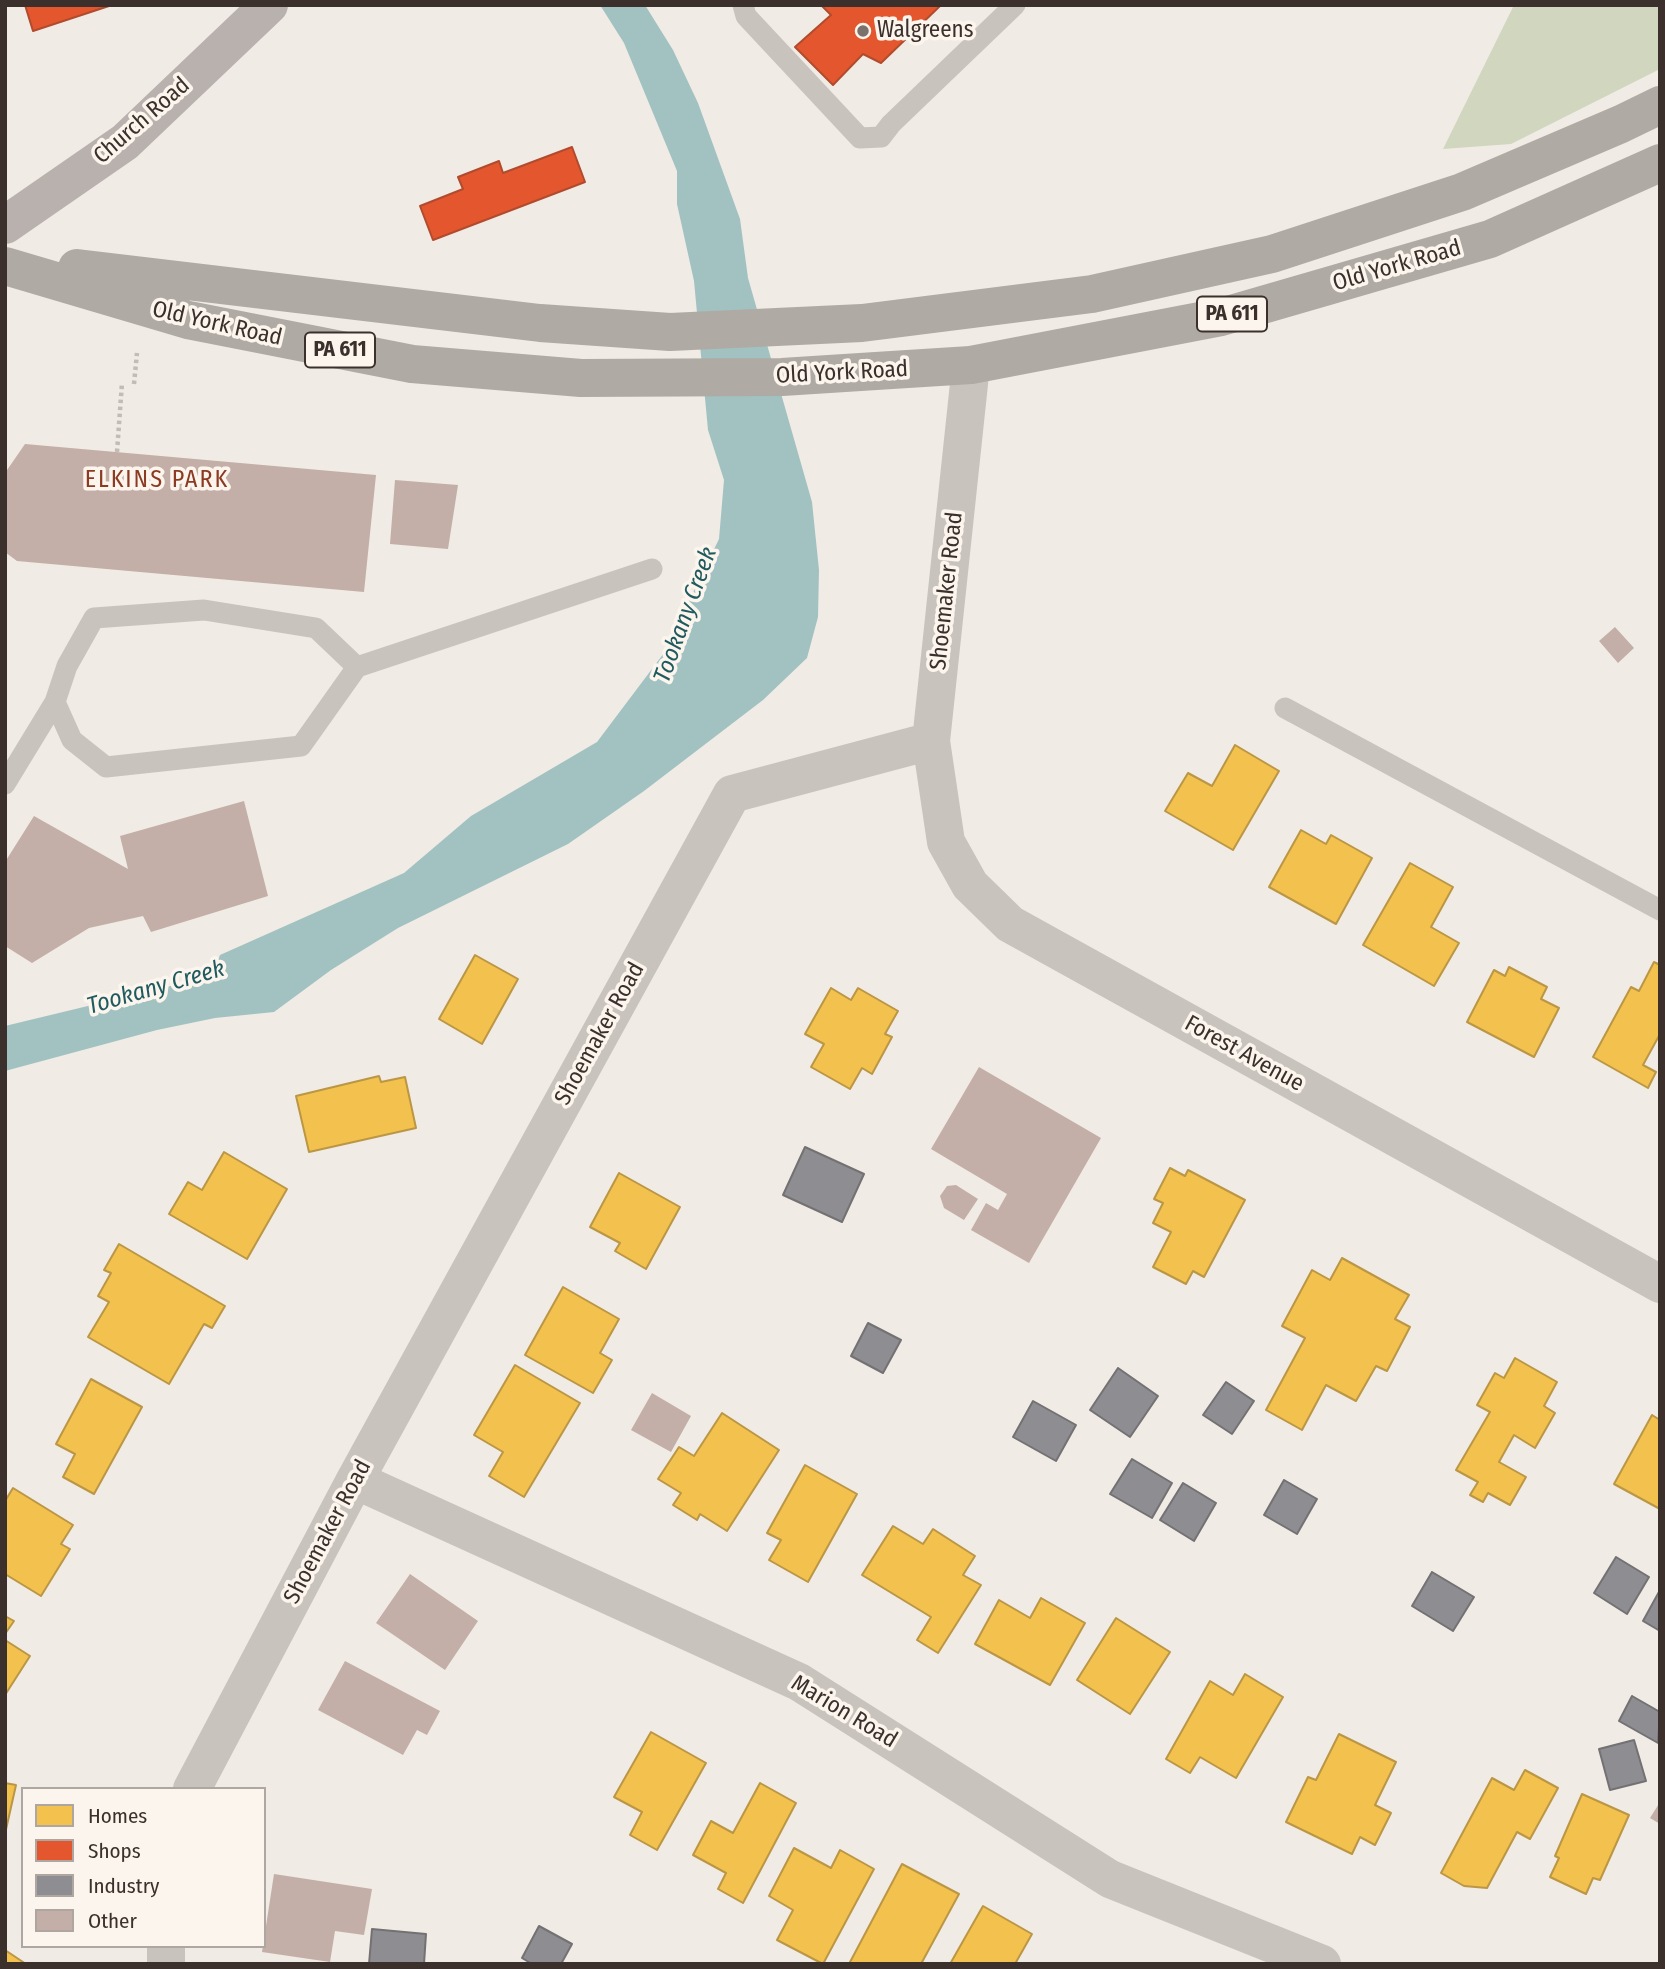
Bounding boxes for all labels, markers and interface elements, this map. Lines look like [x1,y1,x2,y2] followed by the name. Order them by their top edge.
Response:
[877,17,974,45] place label: Walgreens
[855,23,871,39] marker: Walgreens
[88,72,196,170] street label: Church Road
[1330,235,1464,297] street label: Old York Road
[150,296,284,352] street label: Old York Road
[1197,296,1267,332] road number: PA 611
[305,332,375,368] road number: PA 611
[775,356,909,390] street label: Old York Road
[86,466,228,494] district label: ELKINS PARK
[925,511,969,671] street label: Shoemaker Road
[648,543,724,687] water label: Tookany Creek
[84,955,228,1021] water label: Tookany Creek
[549,958,651,1110] street label: Shoemaker Road
[1180,1010,1308,1098] street label: Forest Avenue
[279,1455,377,1609] street label: Shoemaker Road
[786,1670,902,1754] street label: Marion Road
[21,1787,266,1948] legend
[88,1803,147,1829] text: Homes
[88,1838,141,1864] text: Shops
[88,1873,159,1899] text: Industry
[88,1908,137,1934] text: Other

